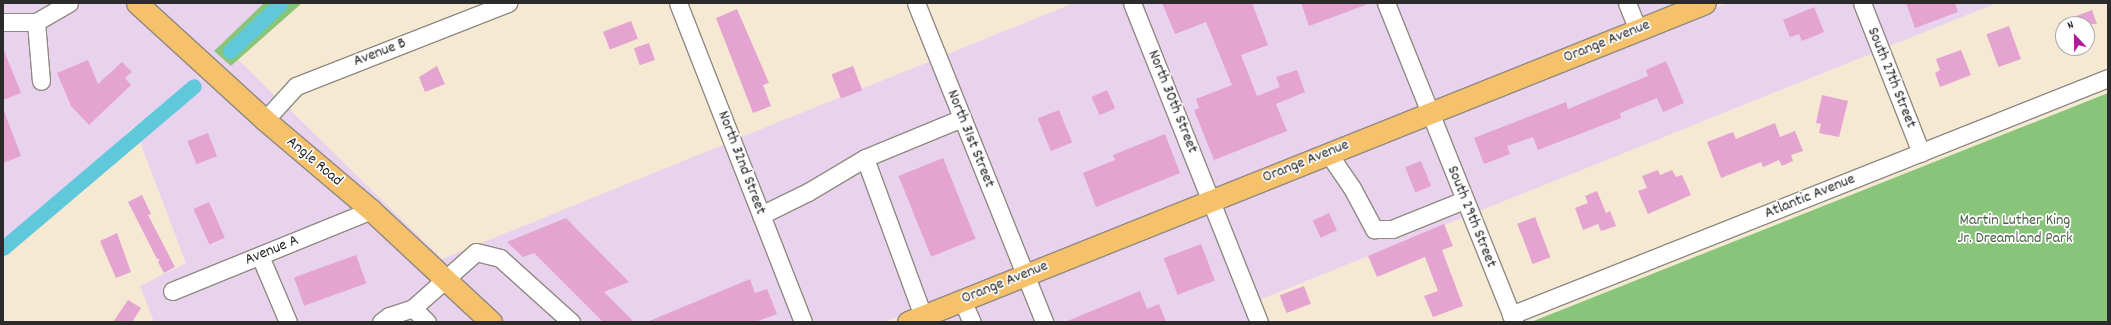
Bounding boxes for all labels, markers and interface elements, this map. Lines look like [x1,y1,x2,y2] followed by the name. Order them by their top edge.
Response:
[1561,16,1653,68] street label: Orange Avenue
[2055,16,2095,56] north arrow
[2065,17,2076,34] text: N
[1862,25,1920,131] street label: South 27th Street
[351,34,409,72] street label: Avenue B
[1143,48,1201,156] street label: North 30th Street
[942,87,998,191] street label: North 31st Street
[712,108,770,218] street label: North 32nd Street
[282,133,346,191] street label: Angle Road
[1260,136,1352,188] street label: Orange Avenue
[1442,163,1500,271] street label: South 29th Street
[1762,170,1858,224] street label: Atlantic Avenue
[1958,211,2072,249] park label: Martin Luther King Jr. Dreamland Park
[242,232,302,270] street label: Avenue A
[959,257,1051,309] street label: Orange Avenue

